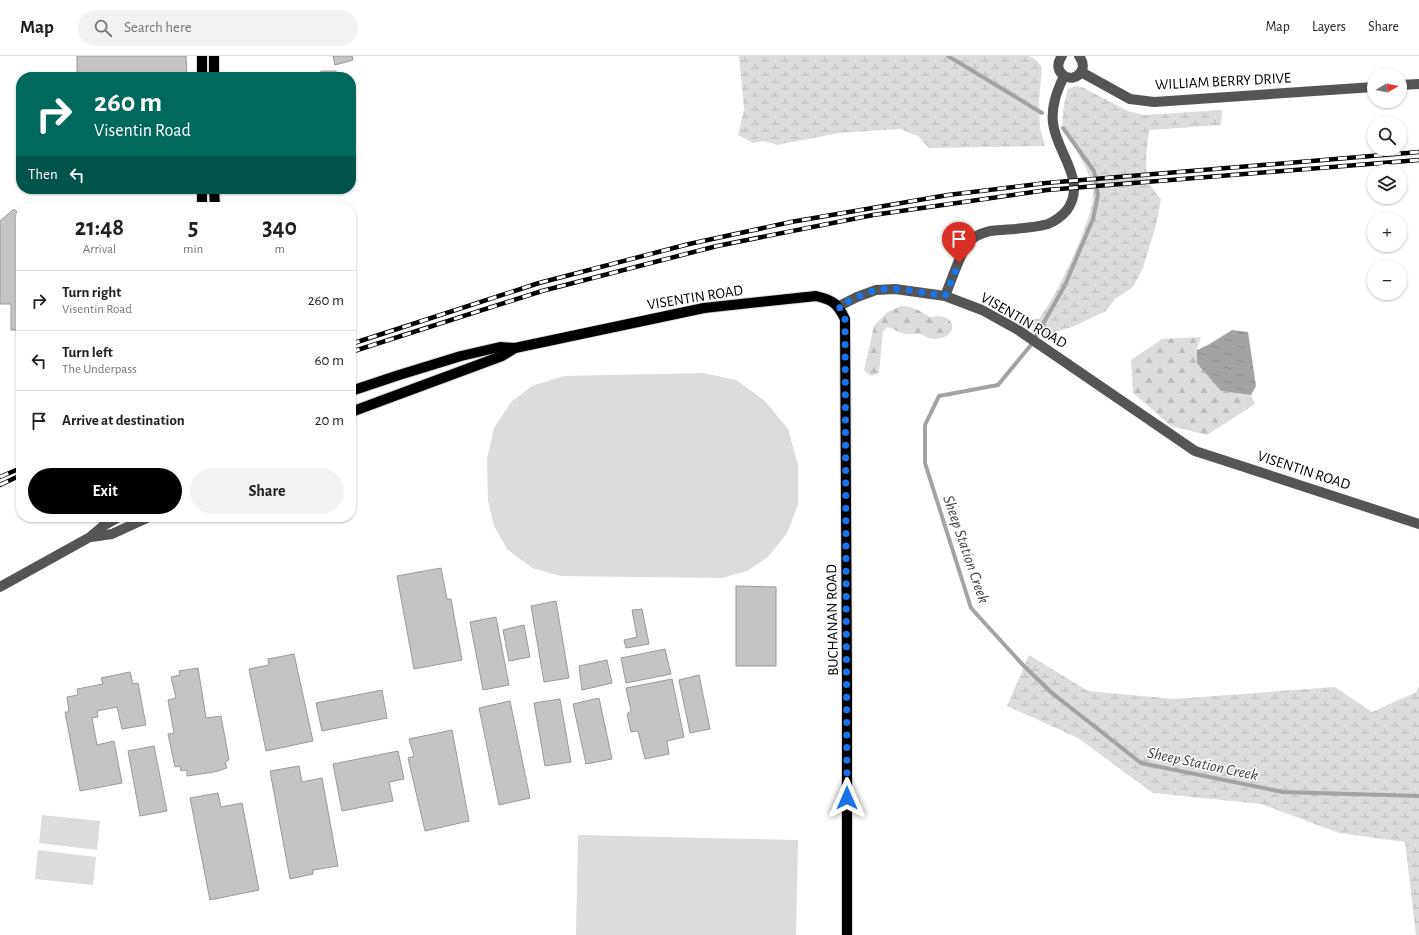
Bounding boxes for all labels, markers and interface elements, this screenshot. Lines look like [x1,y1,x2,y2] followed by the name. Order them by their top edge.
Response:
[78,10,358,46] search box
[92,17,114,39] icon: search
[20,18,54,37] text: Map
[124,20,192,35] text: Search here
[1265,20,1290,34] text: Map
[1312,20,1346,34] text: Layers
[1368,20,1399,34] text: Share
[1367,68,1407,108] north arrow
[1367,68,1407,300] map controls
[1155,70,1291,93] street label: WILLIAM BERRY DRIVE
[28,88,80,140] icon: right
[94,89,162,117] text: 260 m
[1367,116,1407,156] button: search
[94,122,191,140] text: Visentin Road
[66,164,88,186] icon: left
[1367,164,1407,204] button: layers
[28,167,58,182] text: Then
[1367,212,1407,252] button: +
[75,216,124,240] text: 21:48
[188,216,198,240] text: 5
[262,216,297,240] text: 340
[942,222,976,263] pin
[948,228,970,250] icon: arrive
[83,243,116,256] text: Arrival
[183,243,203,256] text: min
[274,243,285,256] text: m
[1367,260,1407,300] button: −
[646,282,744,312] street label: VISENTIN ROAD
[62,285,121,300] text: Turn right
[28,290,50,312] icon: right
[978,290,1070,351] street label: VISENTIN ROAD
[308,293,344,308] text: 260 m
[62,303,132,316] text: Visentin Road
[62,345,113,360] text: Turn left
[28,350,50,372] icon: left
[315,353,344,368] text: 60 m
[62,363,137,376] text: The Underpass
[28,410,50,432] icon: arrive
[62,413,185,428] text: Arrive at destination
[315,413,344,428] text: 20 m
[1256,448,1352,493] street label: VISENTIN ROAD
[28,468,182,514] button: Exit
[190,468,344,514] button: Share
[939,493,992,606] water label: Sheep Station Creek
[824,564,841,676] street label: BUCHANAN ROAD
[1146,744,1260,785] water label: Sheep Station Creek
[826,777,868,819] position arrow

